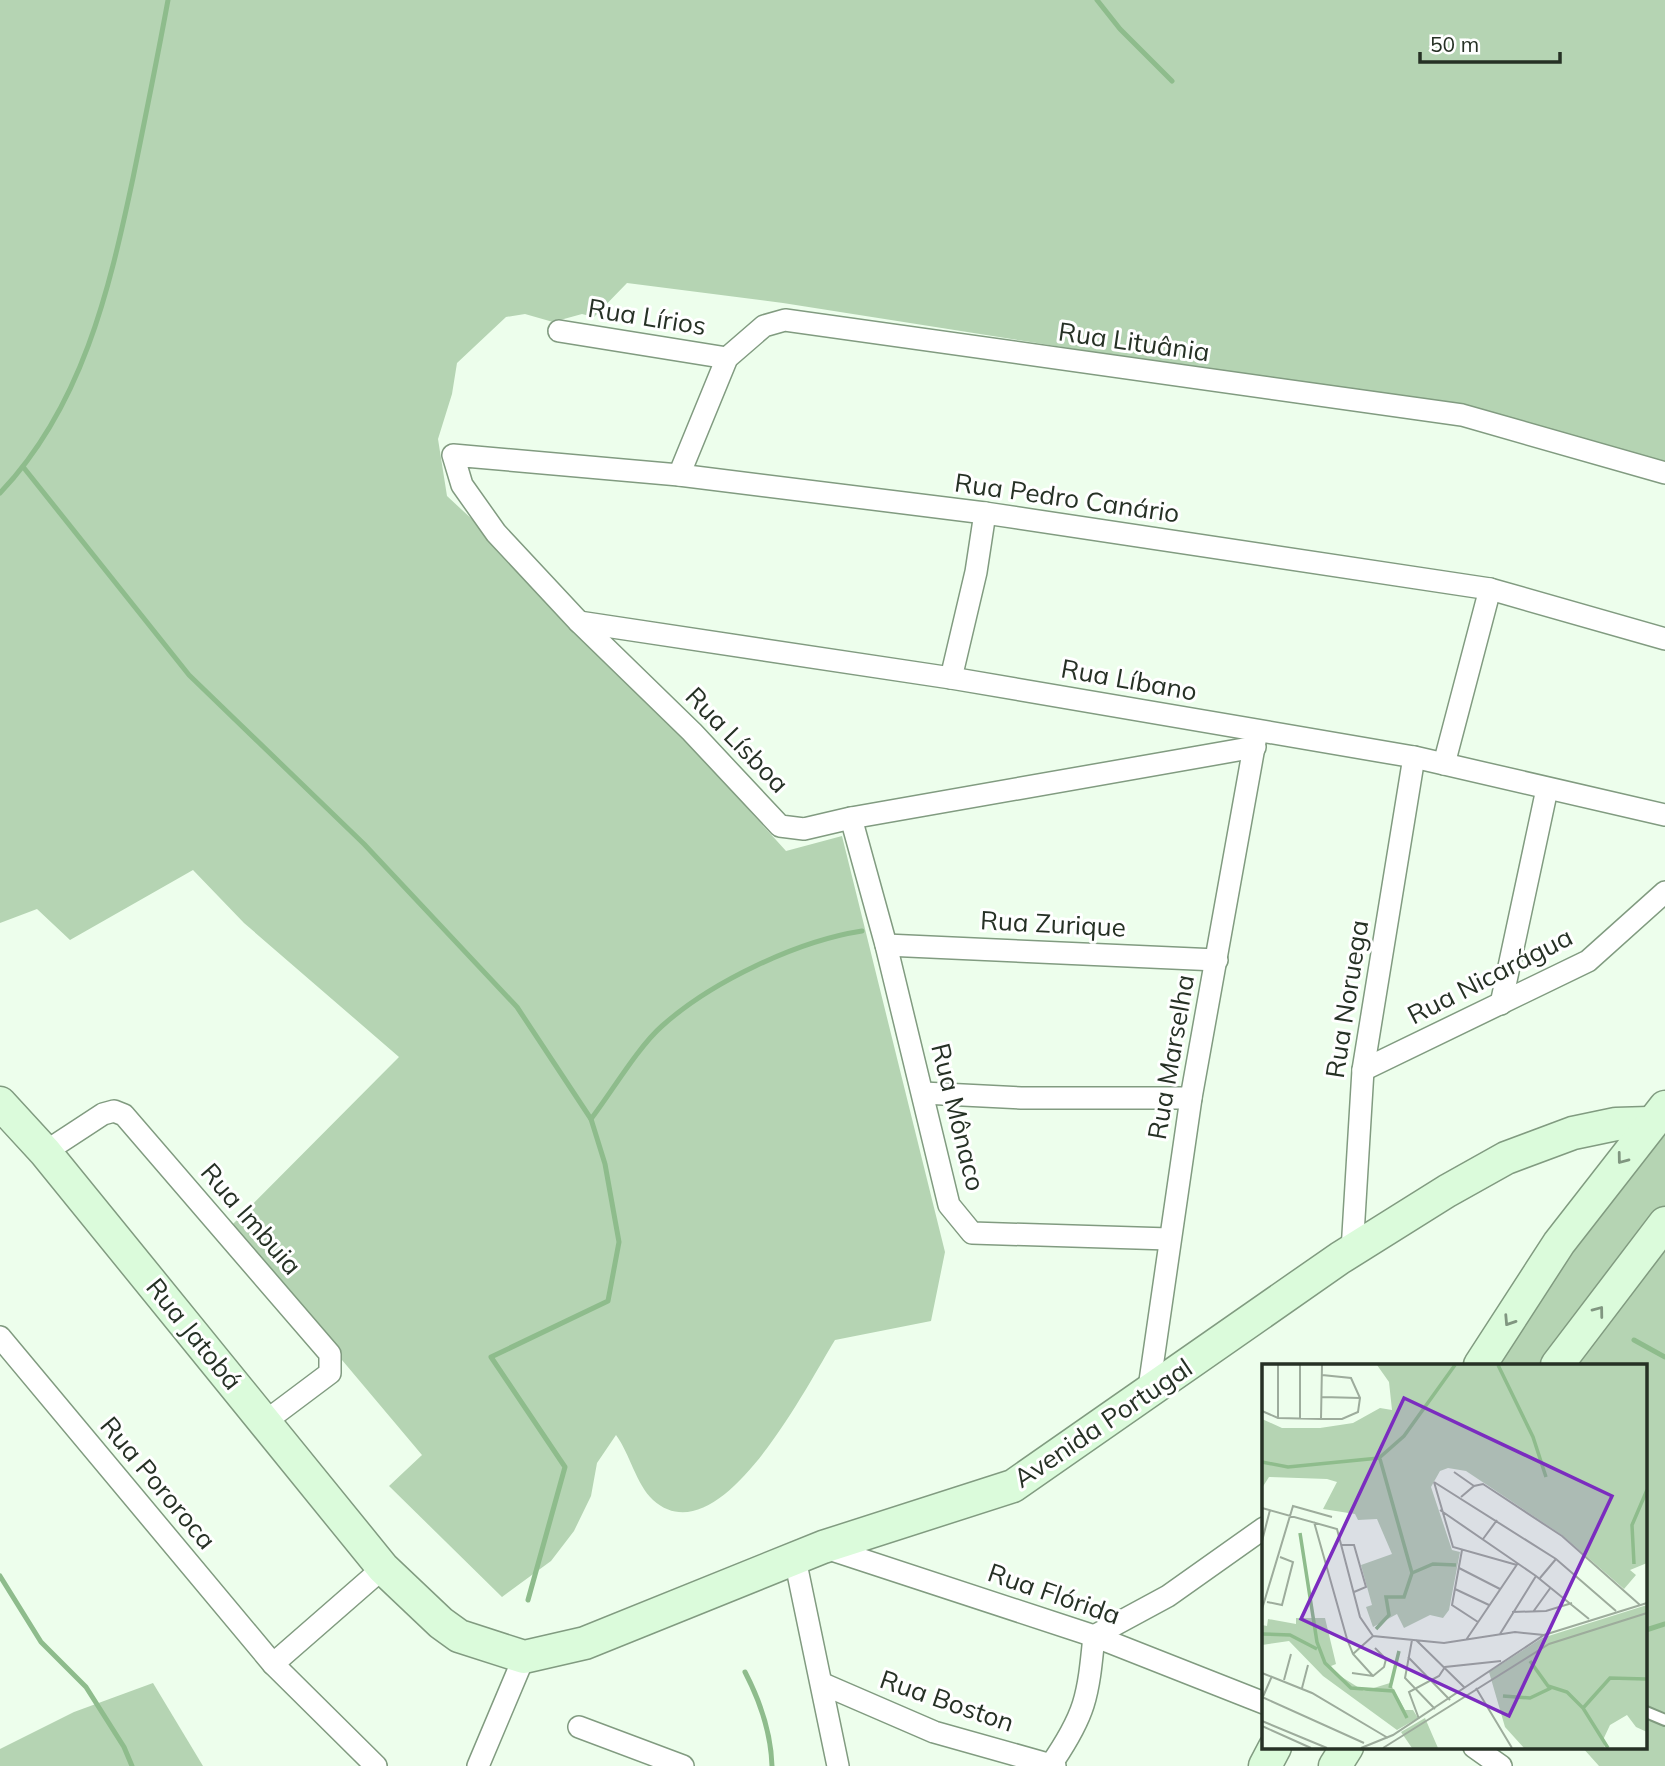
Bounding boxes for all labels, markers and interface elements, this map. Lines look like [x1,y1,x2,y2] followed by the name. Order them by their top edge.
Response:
[1420,21,1560,65] scale bar
[1430,31,1479,57] text: 50 m
[586,291,708,342] street label: Rua Lírios
[1056,315,1212,368] street label: Rua Lituânia
[953,465,1182,530] street label: Rua Pedro Canário
[1059,651,1200,708] street label: Rua Líbano
[679,680,796,800] street label: Rua Lísboa
[979,903,1127,944] street label: Rua Zurique
[1318,918,1375,1080] street label: Rua Noruega
[1402,920,1578,1031] street label: Rua Nicarágua
[1140,972,1201,1142] street label: Rua Marselha
[924,1040,993,1194] street label: Rua Mônaco
[1617,1152,1630,1164] one-way arrow
[194,1156,309,1281] street label: Rua Imbuia
[139,1271,250,1396] street label: Rua Jatobá
[1590,1306,1603,1319] one-way arrow
[1504,1313,1517,1326] one-way arrow
[1007,1351,1198,1495] street label: Avenida Portugal
[1262,1364,1648,1748] inset map
[93,1410,223,1556] street label: Rua Pororoca
[984,1555,1125,1632] street label: Rua Flórida
[876,1662,1019,1739] street label: Rua Boston

